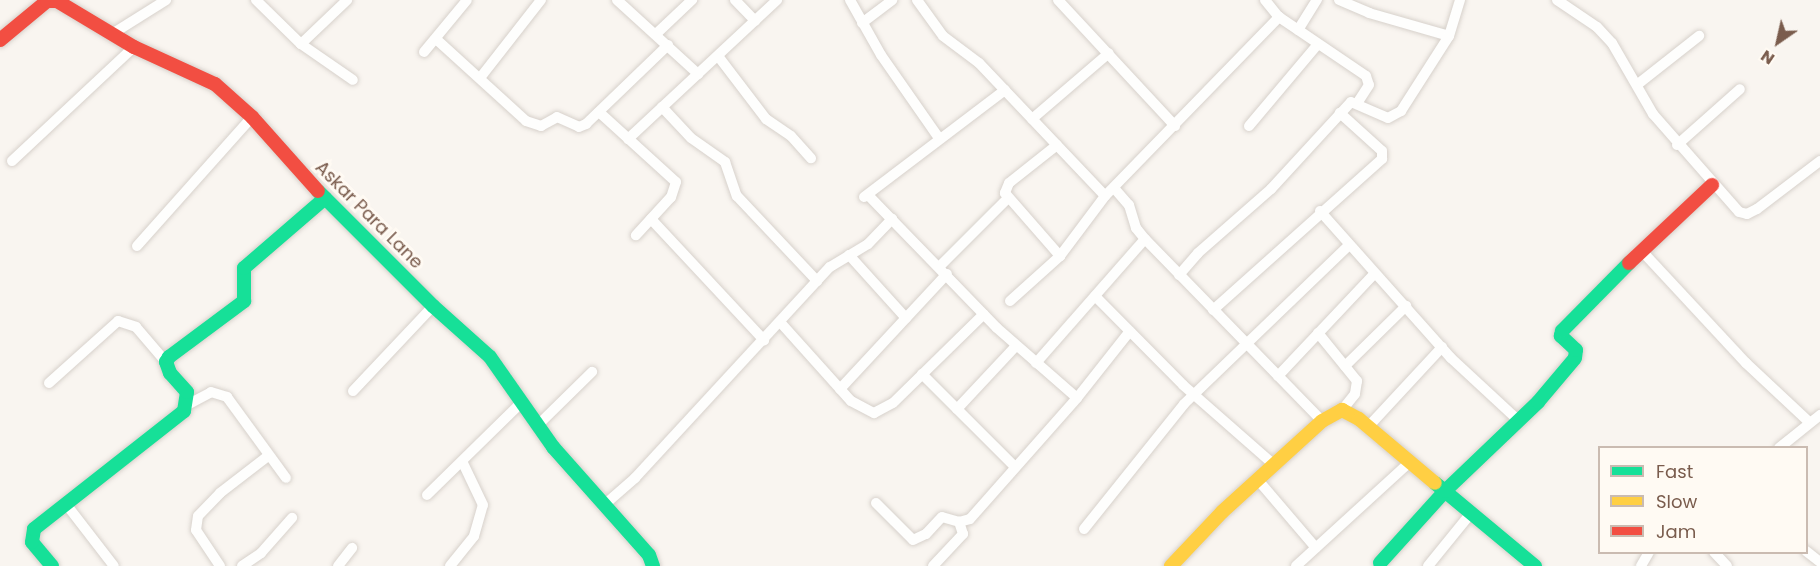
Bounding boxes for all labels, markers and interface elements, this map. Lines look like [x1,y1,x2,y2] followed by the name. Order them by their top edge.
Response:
[1748,12,1808,72] north arrow
[1756,44,1779,70] text: N
[311,157,427,273] street label: Askar Para Lane
[1598,446,1808,554] legend
[1656,459,1693,484] text: Fast
[1656,489,1697,514] text: Slow
[1656,519,1696,544] text: Jam

